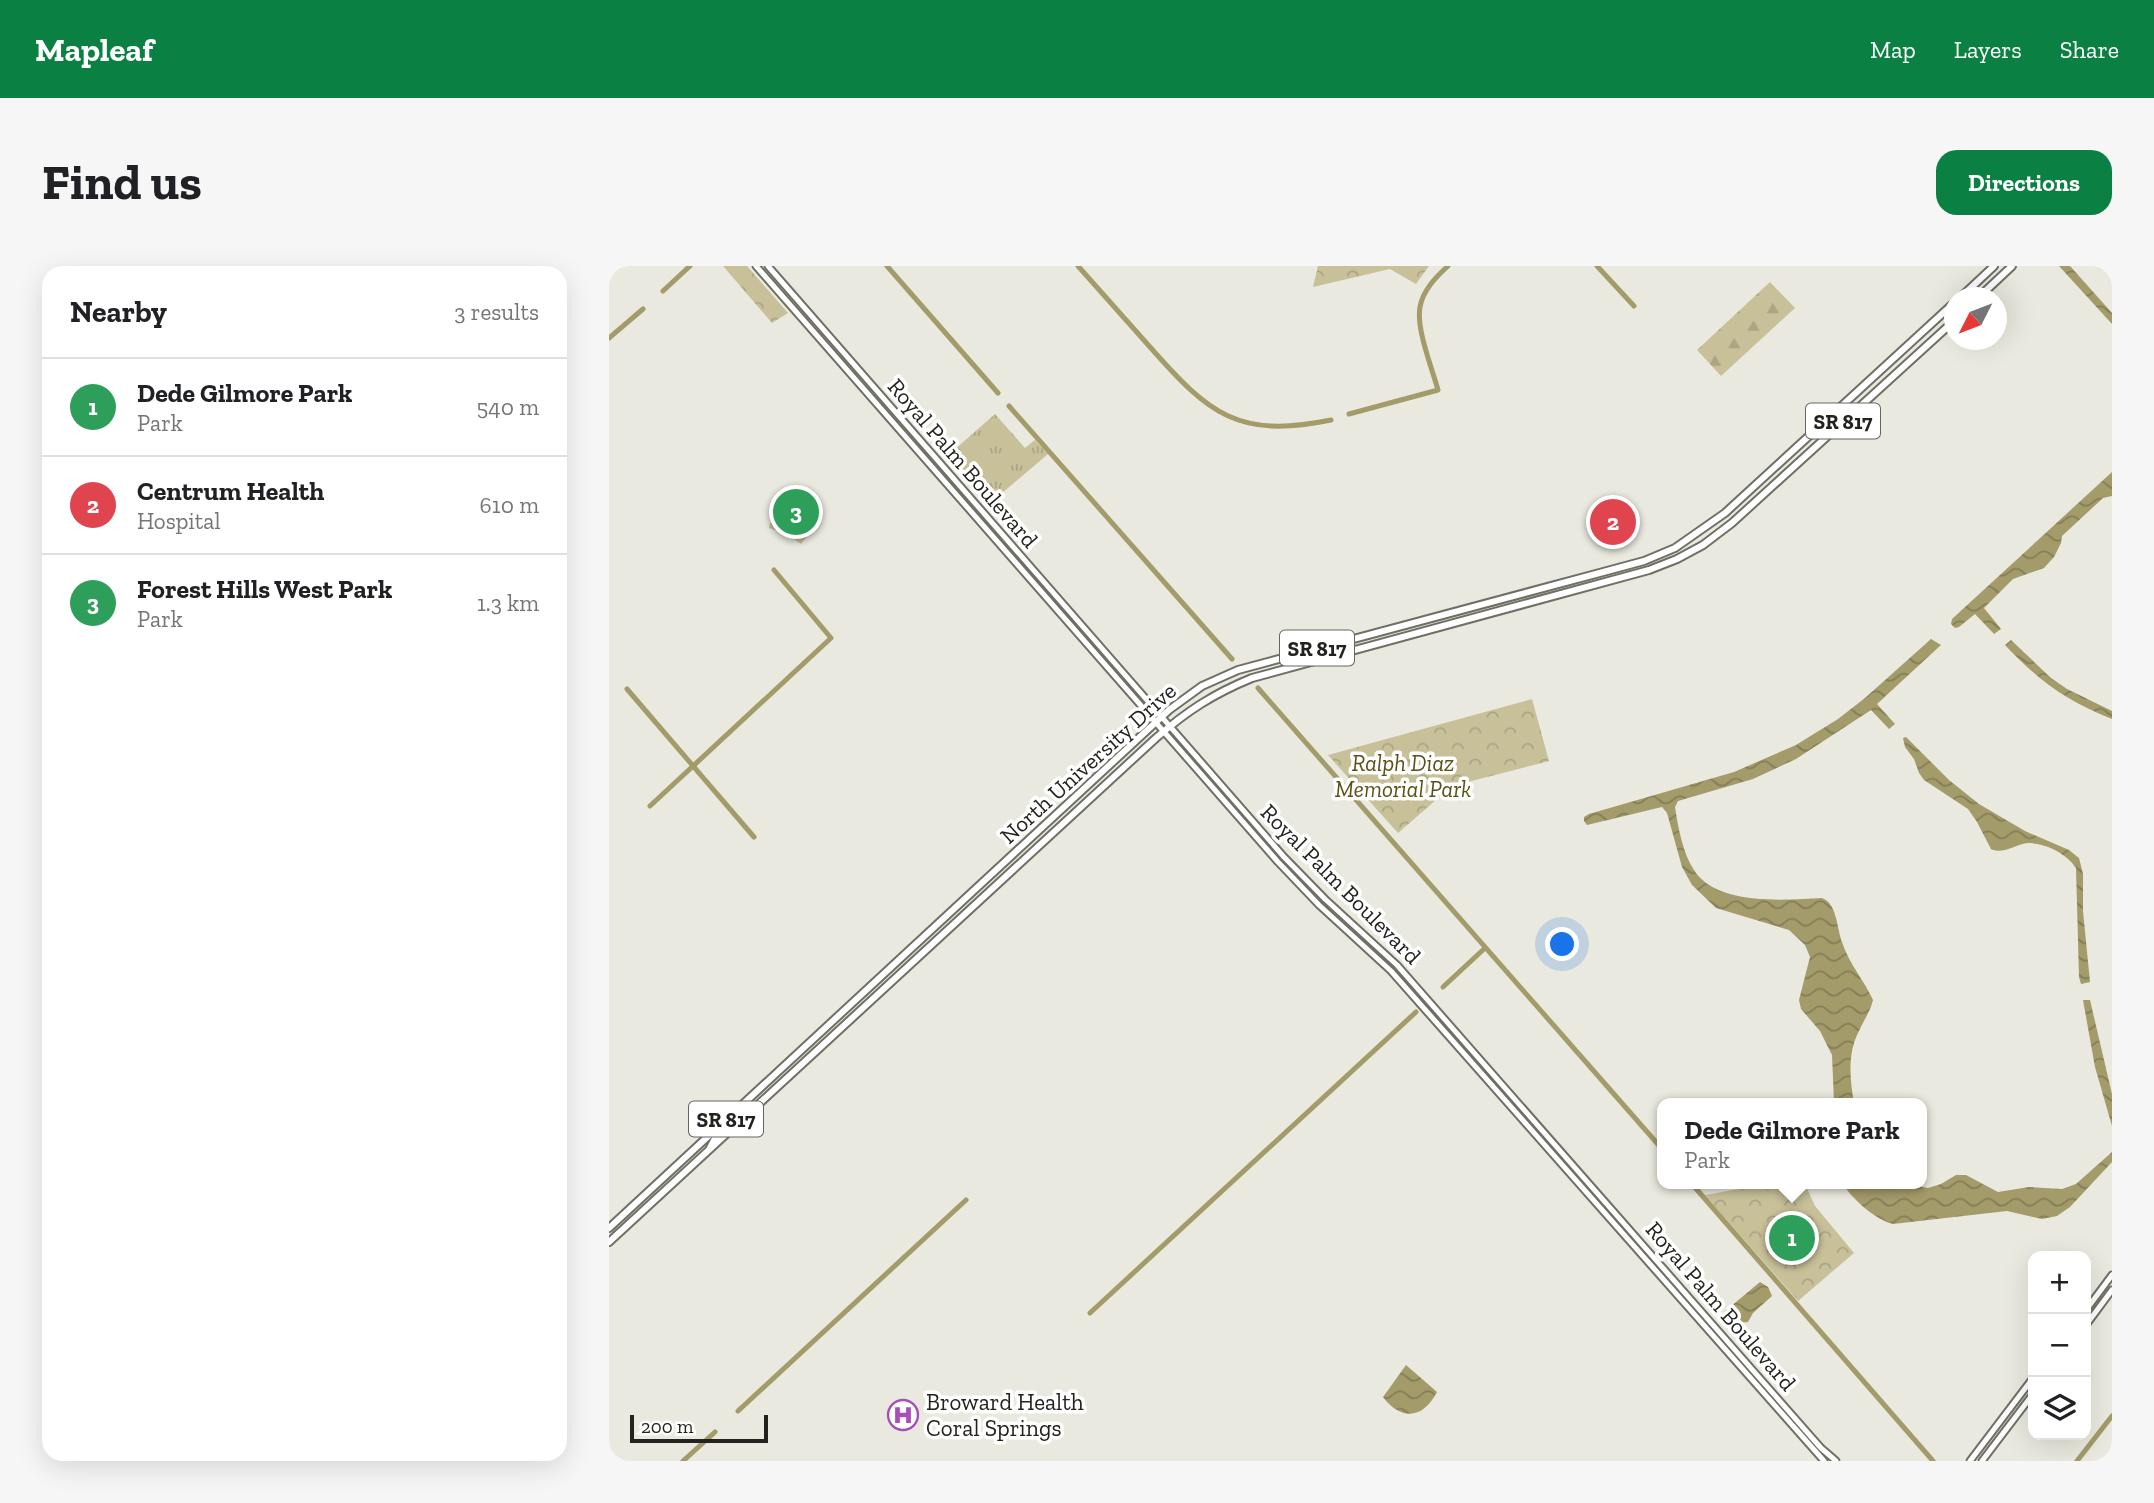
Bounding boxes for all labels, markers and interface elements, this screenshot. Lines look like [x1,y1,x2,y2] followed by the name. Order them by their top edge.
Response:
[35,30,153,69] text: Mapleaf
[1870,35,1916,64] text: Map
[1954,35,2022,64] text: Layers
[2060,35,2119,64] text: Share
[1936,150,2112,215] button: Directions
[42,153,202,212] text: Find us
[1944,287,2007,350] north arrow
[70,294,167,330] text: Nearby
[454,298,539,326] text: 3 results
[882,373,1044,554] street label: Royal Palm Boulevard
[137,377,352,409] text: Dede Gilmore Park
[88,393,98,421] text: 1
[477,393,539,421] text: 540 m
[1806,404,1880,438] road number: SR 817
[137,409,183,437] text: Park
[137,475,324,507] text: Centrum Health
[773,486,819,538] pin: 3
[87,491,99,519] text: 2
[480,491,539,519] text: 610 m
[1590,496,1636,548] pin: 2
[137,507,221,535] text: Hospital
[137,573,392,605] text: Forest Hills West Park
[87,589,99,617] text: 3
[477,589,539,617] text: 1.3 km
[137,605,183,633] text: Park
[1280,630,1354,666] road number: SR 817
[994,677,1182,849] street label: North University Drive
[1335,749,1471,803] park label: Ralph Diaz Memorial Park
[1255,798,1427,970] street label: Royal Palm Boulevard
[1545,927,1579,961] your location
[1657,1098,1927,1189] popup
[689,1102,763,1136] road number: SR 817
[1684,1114,1900,1146] text: Dede Gilmore Park
[1684,1146,1730,1174] text: Park
[1769,1212,1815,1264] pin: 1
[1640,1216,1802,1397] street label: Royal Palm Boulevard
[2028,1251,2091,1440] map controls
[2028,1251,2091,1314] button: +
[2028,1314,2091,1377] button: −
[2028,1377,2091,1440] button: layers
[926,1388,1084,1442] place label: Broward Health Coral Springs
[886,1398,920,1432] hospital icon: Broward Health Coral Springs
[630,1412,768,1444] scale bar
[641,1415,693,1438] text: 200 m

